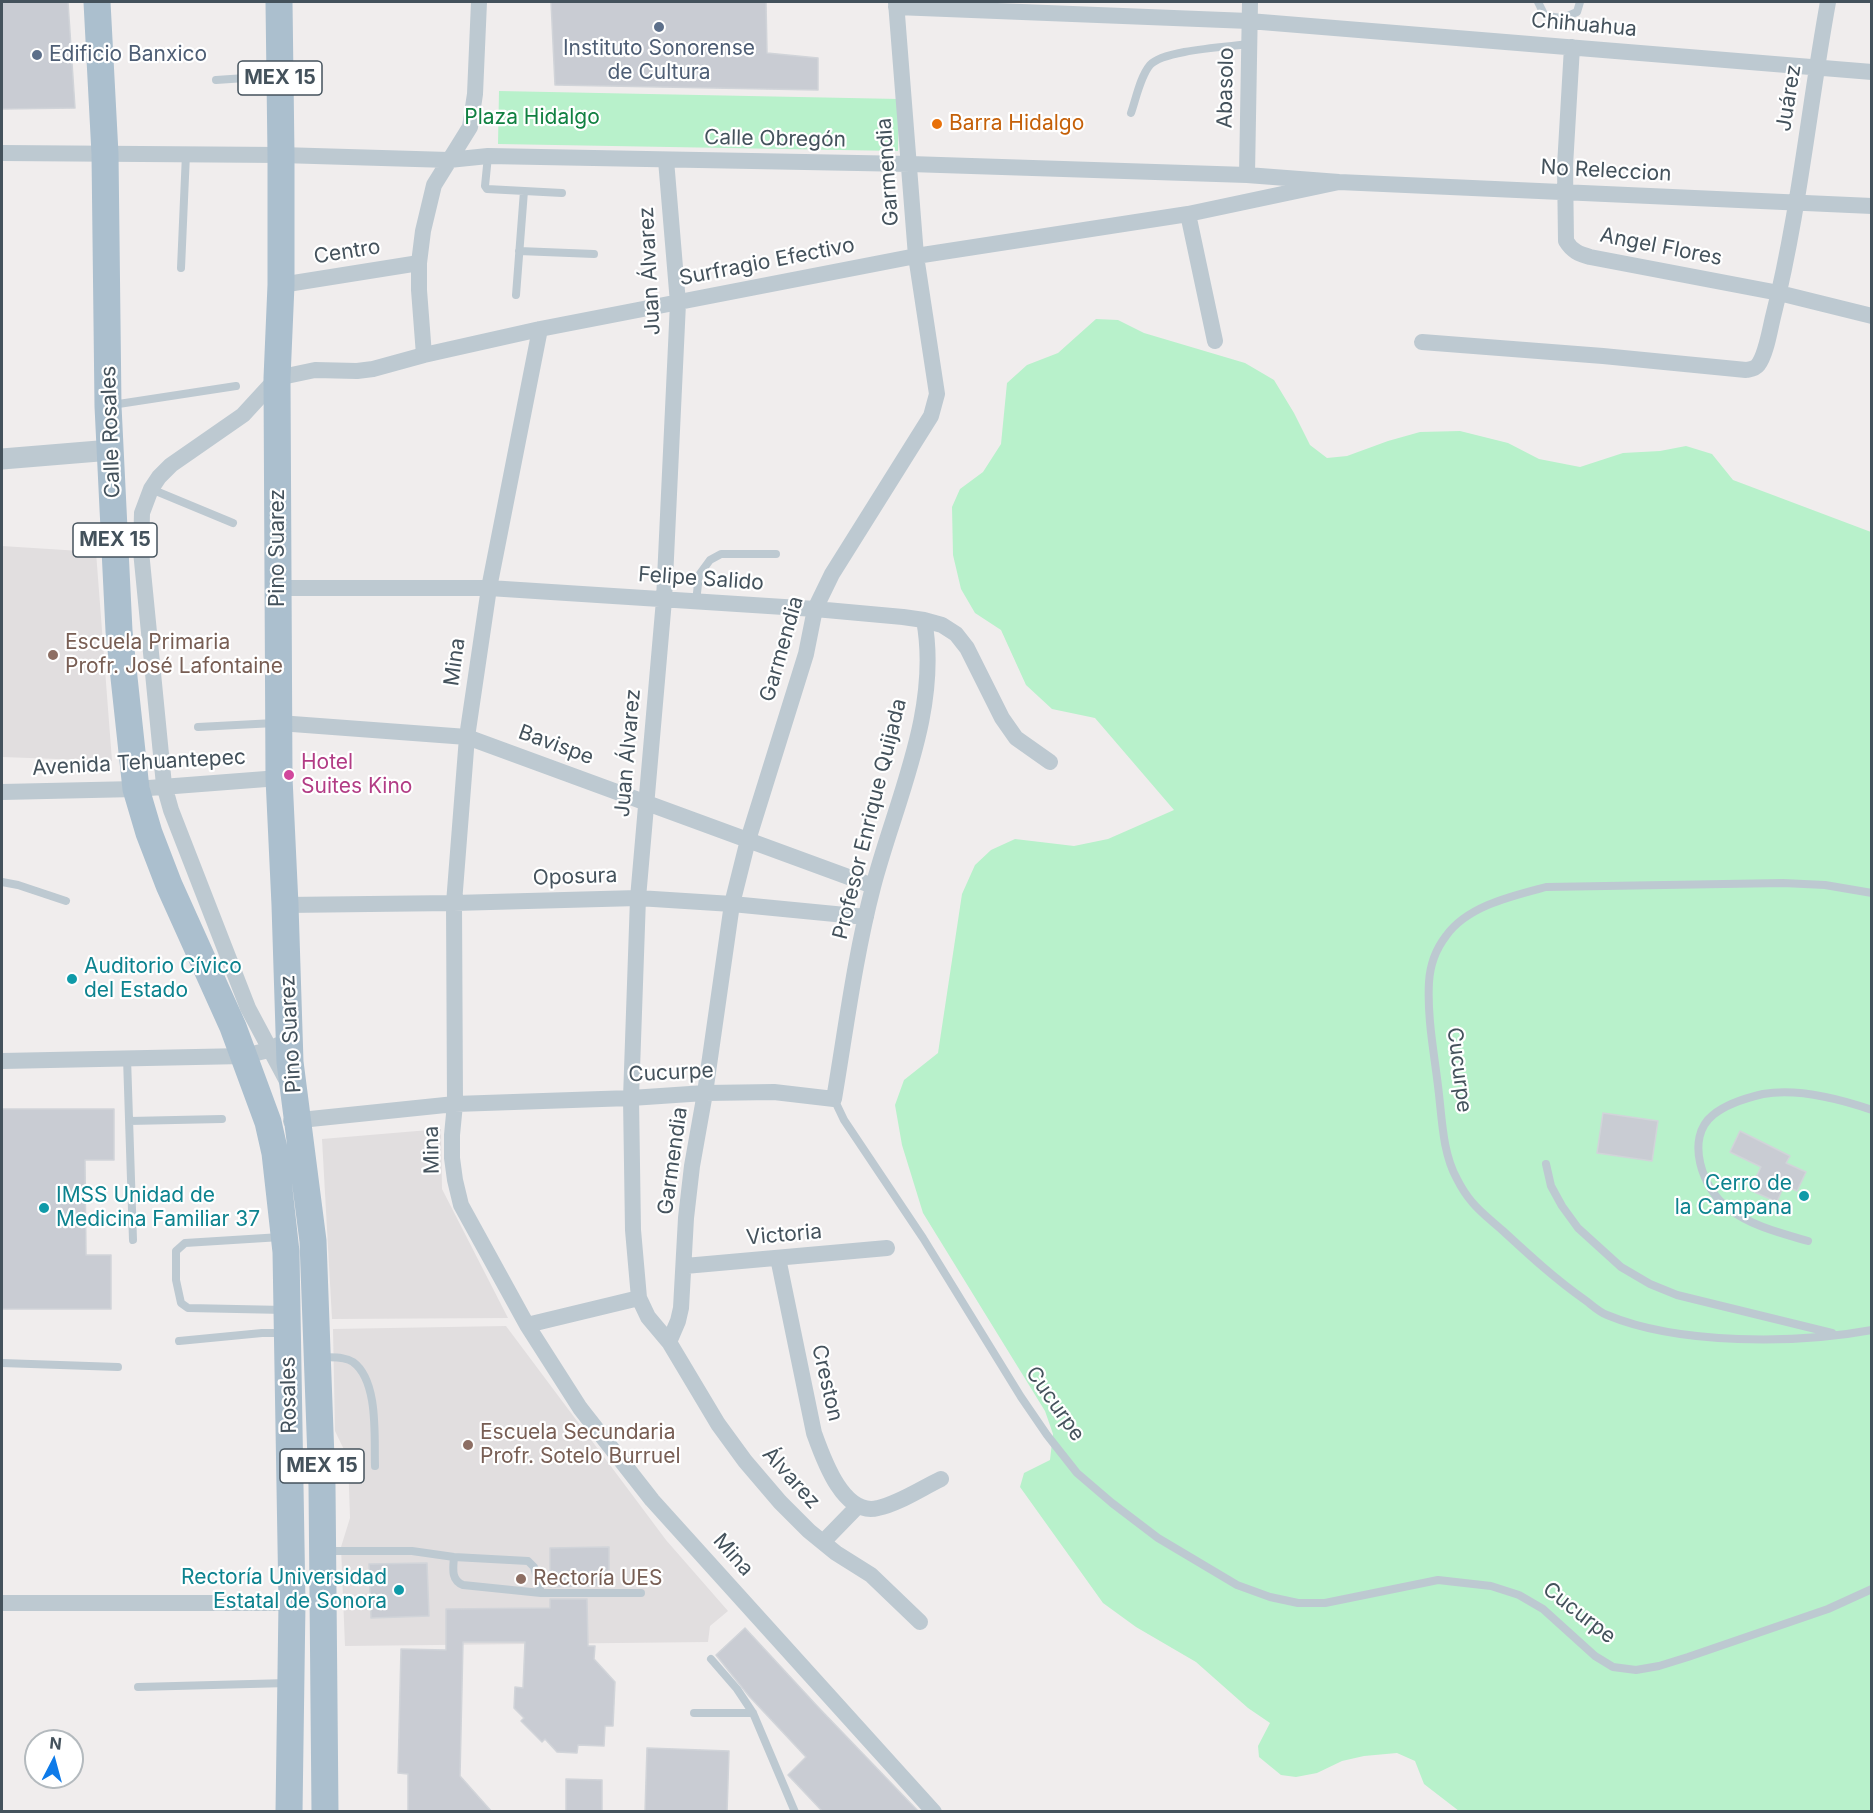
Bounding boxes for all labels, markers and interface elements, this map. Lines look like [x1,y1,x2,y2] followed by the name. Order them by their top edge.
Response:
[1530,8,1638,42] street label: Chihuahua
[652,20,666,34] marker: Instituto Sonorense de Cultura
[563,36,755,86] place label: Instituto Sonorense de Cultura
[49,42,207,68] place label: Edificio Banxico
[1213,47,1239,129] street label: Abasolo
[30,48,44,62] marker: Edificio Banxico
[238,61,322,95] road number: MEX 15
[1771,63,1807,133] street label: Juárez
[464,105,600,131] park label: Plaza Hidalgo
[949,111,1084,137] place label: Barra Hidalgo
[872,117,904,227] street label: Garmendia
[930,117,944,131] marker: Barra Hidalgo
[704,125,846,153] street label: Calle Obregón
[1540,155,1672,187] street label: No Releccion
[634,206,666,336] street label: Juan Álvarez
[1598,223,1724,271] street label: Angel Flores
[677,233,857,291] street label: Surfragio Efectivo
[312,234,382,270] street label: Centro
[96,365,126,499] street label: Calle Rosales
[265,489,291,607] street label: Pino Suarez
[73,523,157,557] road number: MEX 15
[637,562,765,596] street label: Felipe Salido
[755,593,809,705] street label: Garmendia
[65,630,283,680] place label: Escuela Primaria Profr. José Lafontaine
[439,636,471,688] street label: Mina
[46,648,60,662] marker: Escuela Primaria Profr. José Lafontaine
[610,688,646,818] street label: Juan Álvarez
[828,696,912,942] street label: Profesor Enrique Quijada
[515,720,597,770] street label: Bavispe
[32,745,246,781] street label: Avenida Tehuantepec
[301,750,412,800] place label: Hotel Suites Kino
[282,768,296,782] marker: Hotel Suites Kino
[532,863,618,891] street label: Oposura
[84,954,242,1004] place label: Auditorio Cívico del Estado
[65,972,79,986] marker: Auditorio Cívico del Estado
[275,974,307,1094] street label: Pino Suarez
[1441,1026,1477,1114] street label: Cucurpe
[628,1058,714,1088] street label: Cucurpe
[653,1106,693,1216] street label: Garmendia
[419,1126,445,1174] street label: Mina
[1675,1171,1792,1221] place label: Cerro de la Campana
[56,1183,260,1233] place label: IMSS Unidad de Medicina Familiar 37
[1797,1189,1811,1203] marker: Cerro de la Campana
[37,1201,51,1215] marker: IMSS Unidad de Medicina Familiar 37
[745,1219,823,1251] street label: Victoria
[806,1342,848,1424] street label: Creston
[276,1356,302,1434] street label: Rosales
[1020,1362,1090,1446] street label: Cucurpe
[480,1420,680,1470] place label: Escuela Secundaria Profr. Sotelo Burruel
[461,1438,475,1452] marker: Escuela Secundaria Profr. Sotelo Burruel
[757,1442,825,1514] street label: Álvarez
[280,1449,364,1483] road number: MEX 15
[707,1529,759,1581] street label: Mina
[181,1565,387,1615] place label: Rectoría Universidad Estatal de Sonora
[533,1566,662,1592] place label: Rectoría UES
[514,1572,528,1586] marker: Rectoría UES
[1538,1577,1620,1649] street label: Cucurpe
[392,1583,406,1597] marker: Rectoría Universidad Estatal de Sonora
[24,1729,84,1789] north arrow
[49,1733,63,1754] text: N

